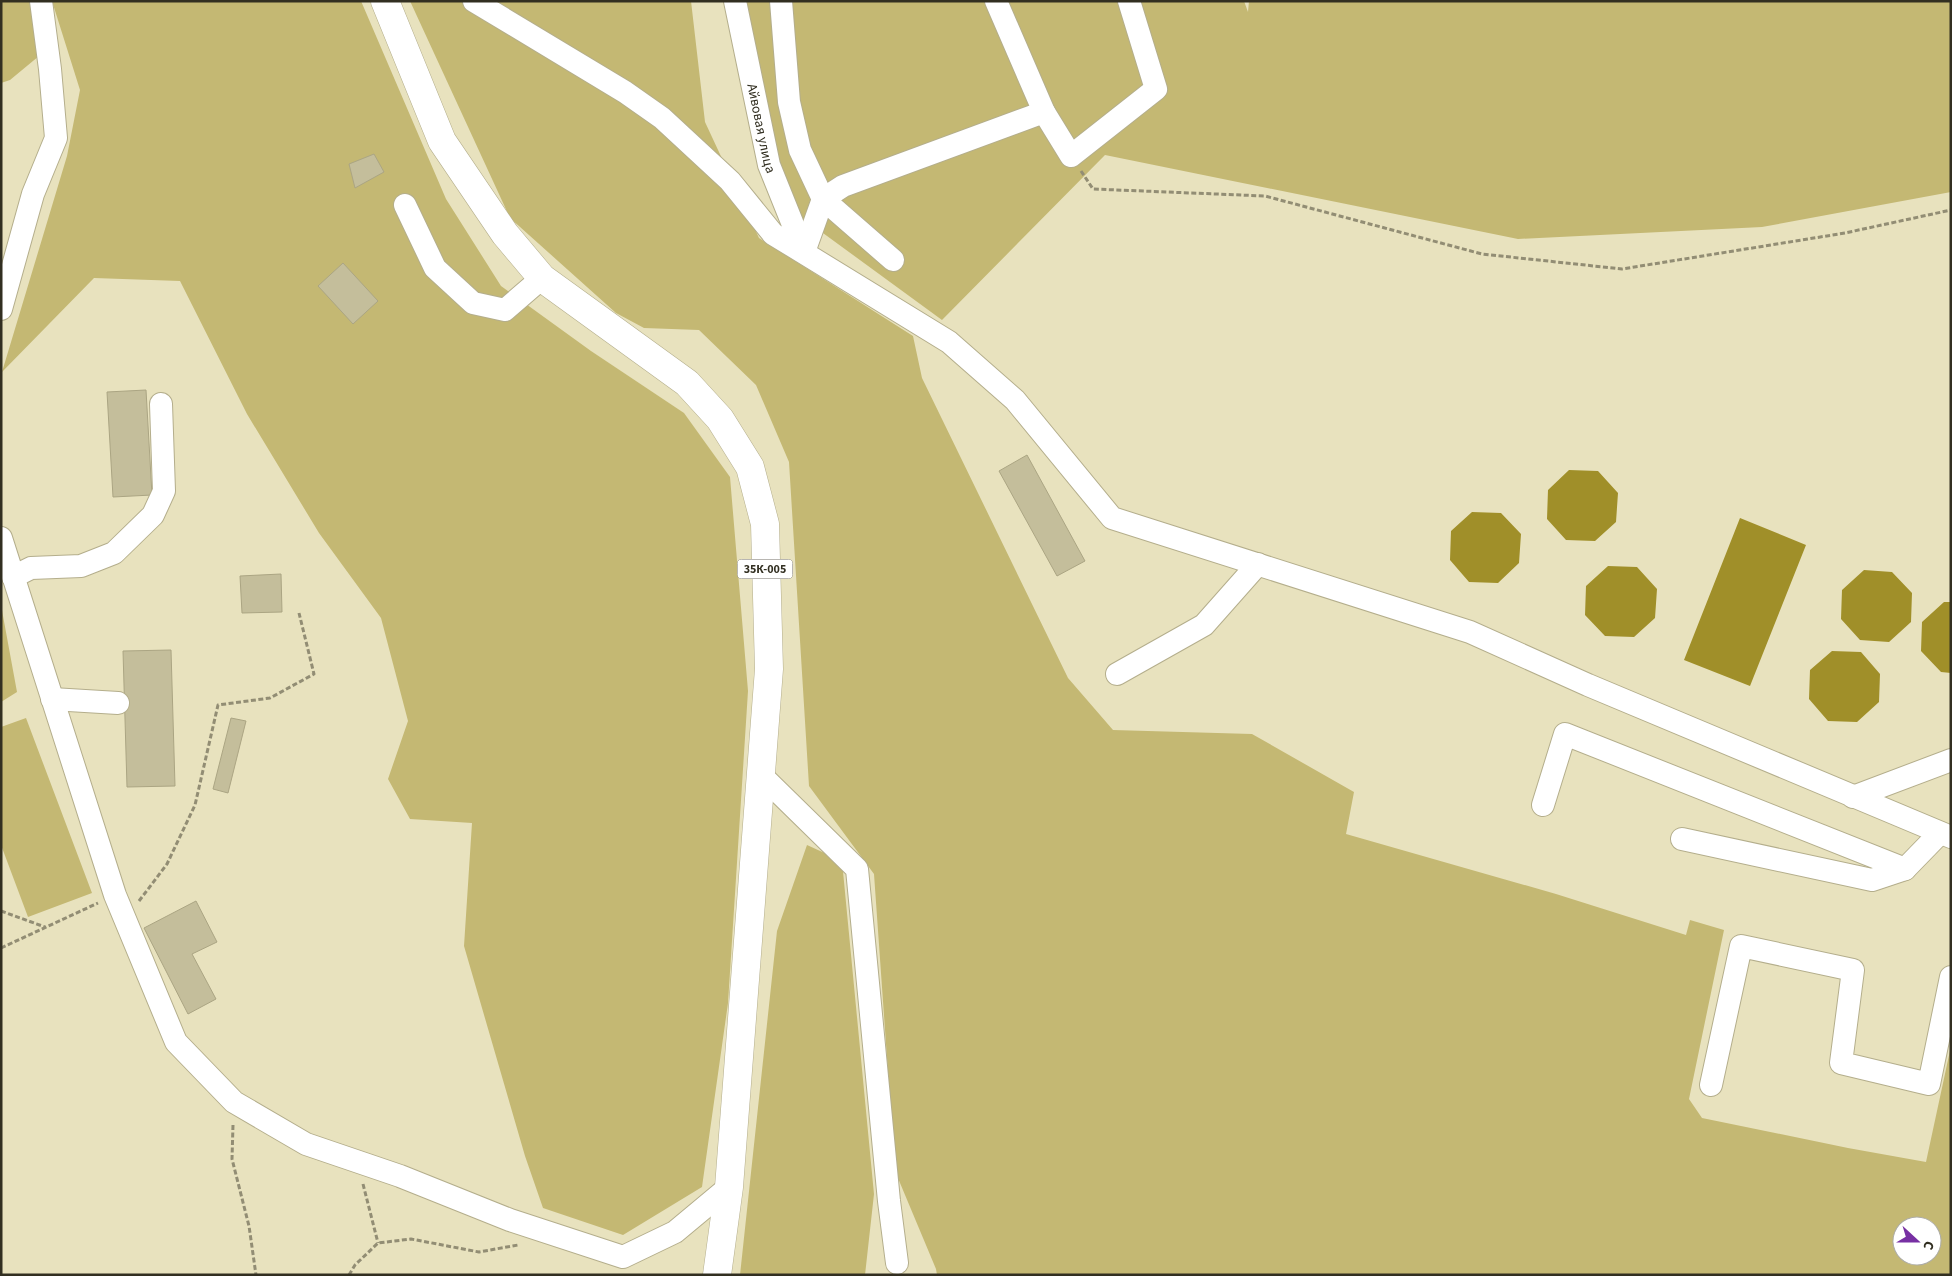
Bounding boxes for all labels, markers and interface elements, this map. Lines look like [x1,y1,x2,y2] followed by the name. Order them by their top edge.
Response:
[741,82,780,177] street label: Айвовая улица
[738,560,792,578] road number: 35К-005
[1892,1216,1942,1266] north arrow
[1917,1238,1939,1253] text: С

